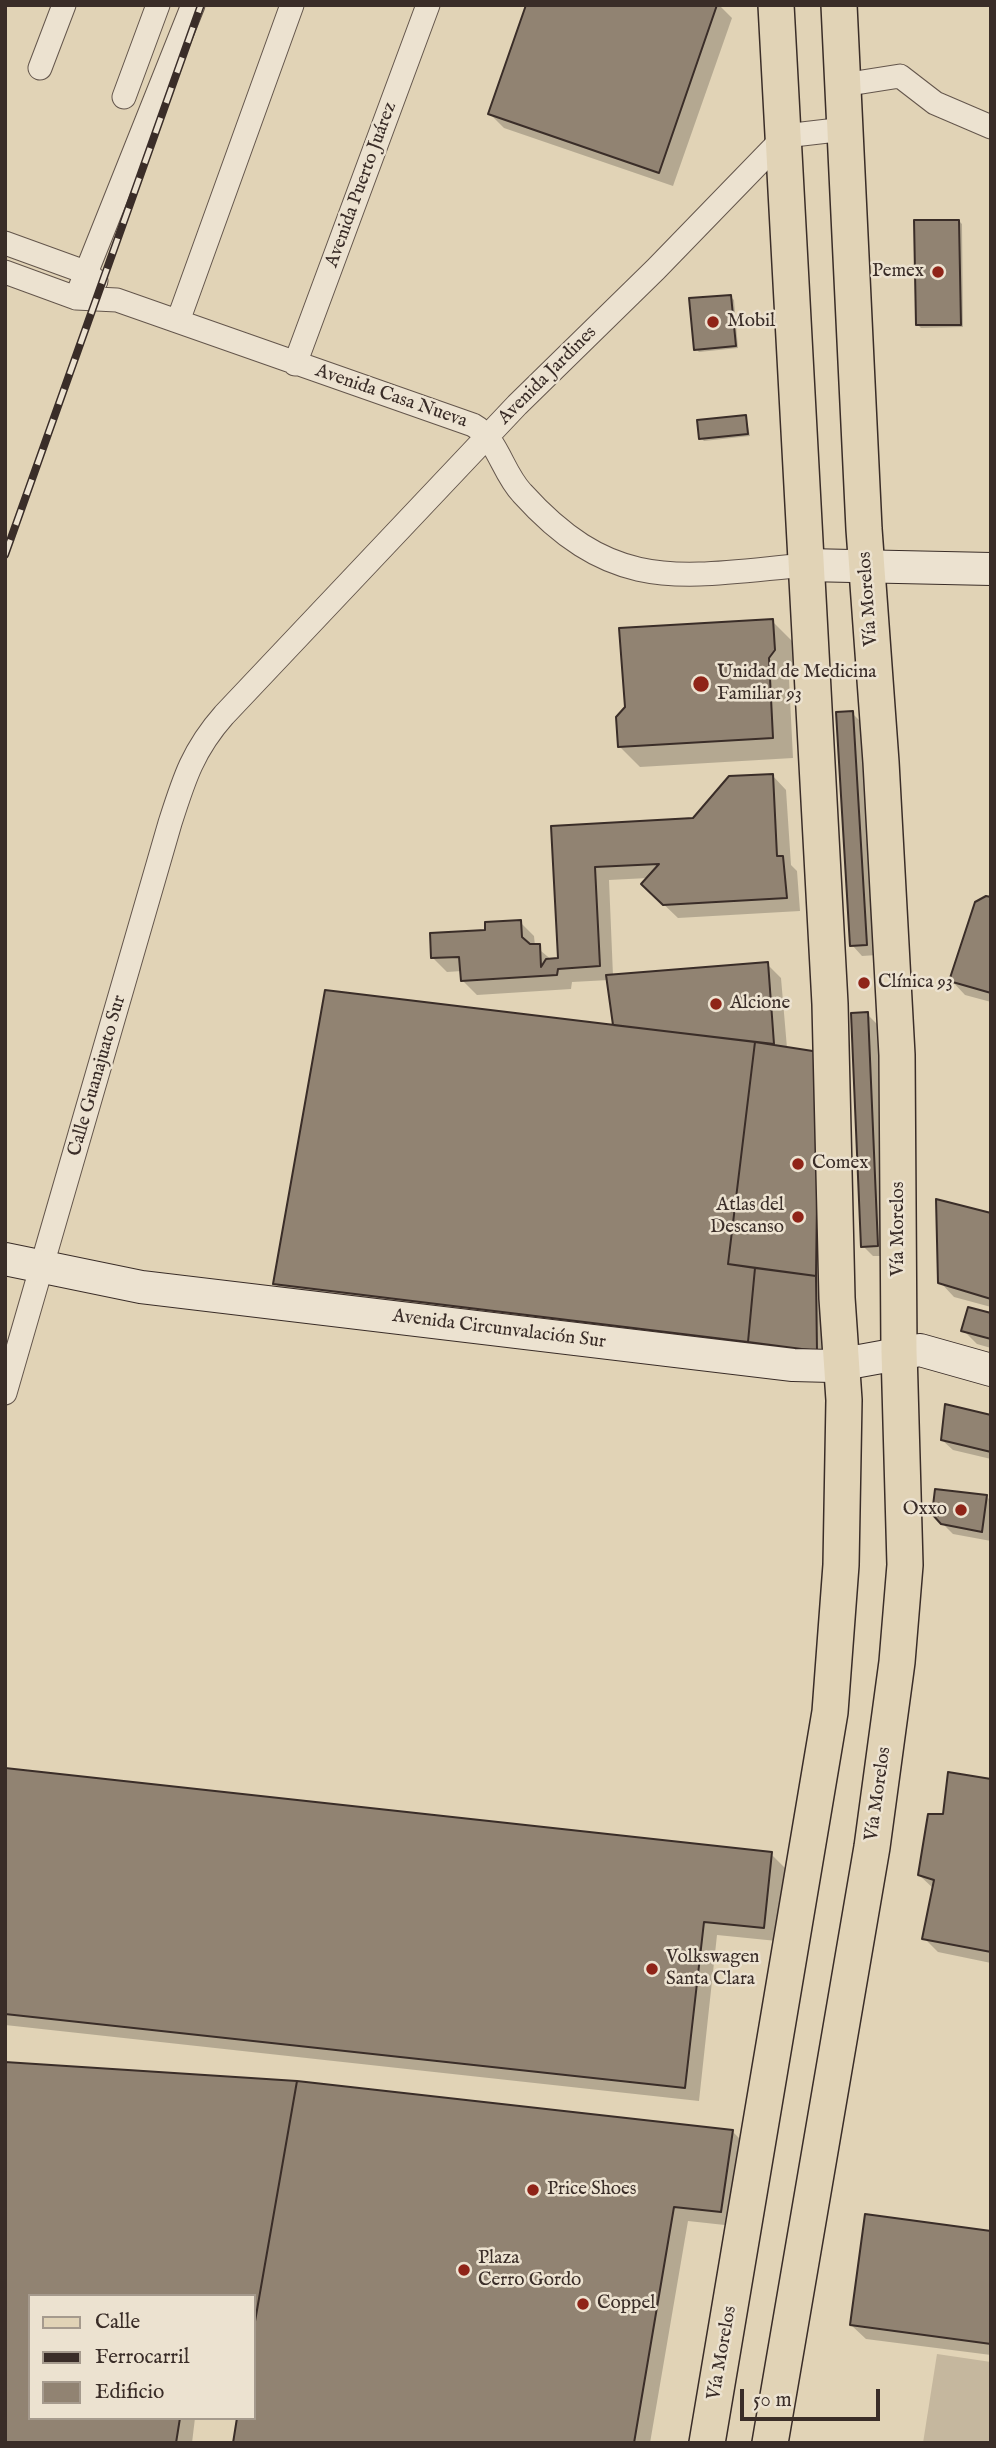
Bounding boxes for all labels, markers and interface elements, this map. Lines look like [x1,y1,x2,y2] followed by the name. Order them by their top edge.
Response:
[321,99,403,271] street label: Avenida Puerto Juárez
[872,261,924,283] place label: Pemex
[930,264,946,280] marker: Pemex
[727,311,775,333] place label: Mobil
[705,314,721,330] marker: Mobil
[494,322,602,430] street label: Avenida Jardines
[312,360,470,434] street label: Avenida Casa Nueva
[854,551,884,647] street label: Vía Morelos
[717,662,876,706] place label: Unidad de Medicina Familiar 93
[691,674,711,694] marker: Unidad de Medicina Familiar 93
[878,972,953,994] place label: Clínica 93
[856,975,872,991] marker: Clínica 93
[64,993,132,1159] street label: Calle Guanajuato Sur
[730,993,790,1015] place label: Alcione
[708,996,724,1012] marker: Alcione
[812,1153,868,1175] place label: Comex
[790,1156,806,1172] marker: Comex
[888,1182,910,1276] street label: Vía Morelos
[710,1195,784,1239] place label: Atlas del Descanso
[790,1209,806,1225] marker: Atlas del Descanso
[391,1306,607,1354] street label: Avenida Circunvalación Sur
[903,1499,947,1521] place label: Oxxo
[953,1502,969,1518] marker: Oxxo
[861,1745,897,1843] street label: Vía Morelos
[666,1947,759,1991] place label: Volkswagen Santa Clara
[644,1961,660,1977] marker: Volkswagen Santa Clara
[547,2179,636,2201] place label: Price Shoes
[525,2182,541,2198] marker: Price Shoes
[478,2248,581,2292] place label: Plaza Cerro Gordo
[456,2262,472,2278] marker: Plaza Cerro Gordo
[597,2293,655,2315] place label: Coppel
[28,2294,256,2420] legend
[575,2296,591,2312] marker: Coppel
[704,2304,742,2402] street label: Vía Morelos
[95,2309,140,2336] text: Calle
[95,2344,189,2371] text: Ferrocarril
[744,2374,884,2418] scale bar
[95,2379,164,2406] text: Edificio
[753,2387,792,2414] text: 50 m

